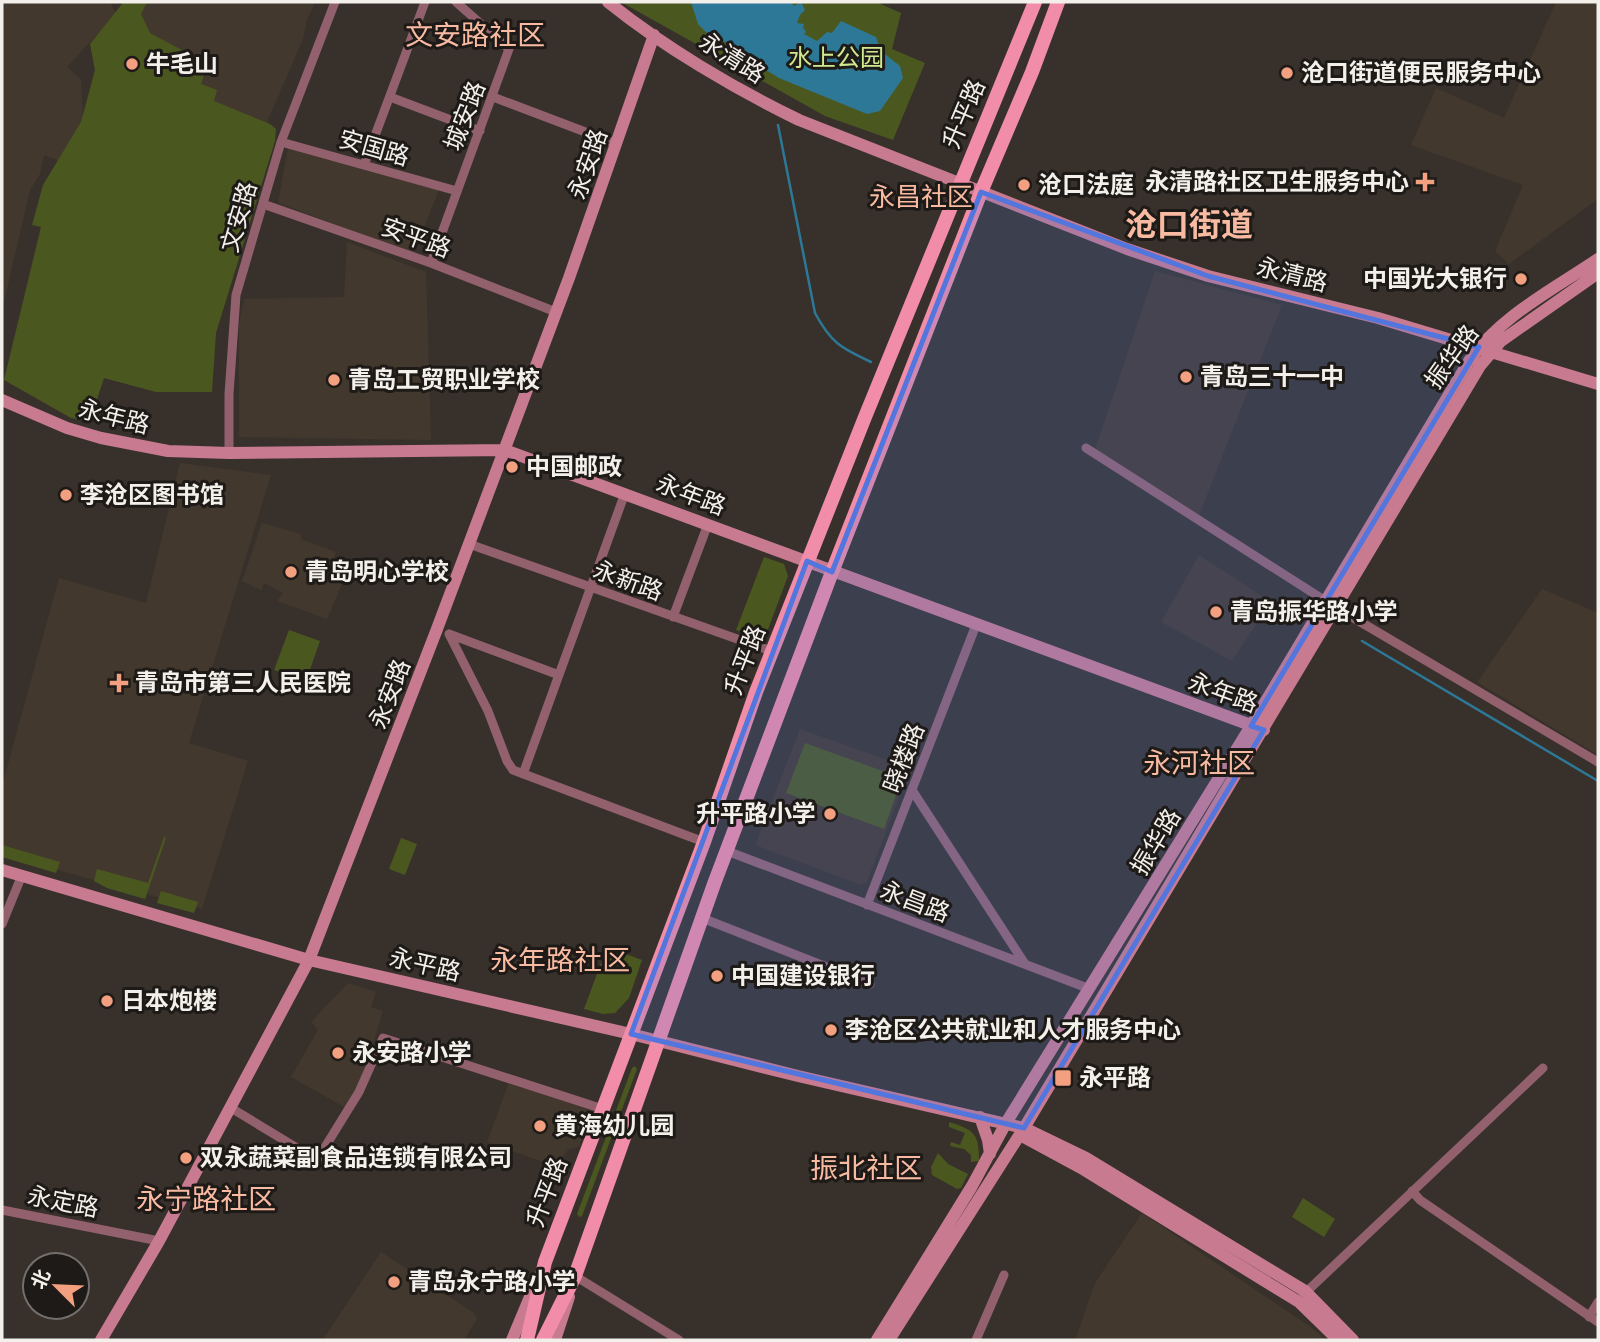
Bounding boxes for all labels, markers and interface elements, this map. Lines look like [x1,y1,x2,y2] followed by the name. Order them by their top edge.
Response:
[405,18,545,51] district label: 文安路社区
[695,26,770,88] street label: 永清路
[788,43,884,71] park label: 水上公园
[146,49,218,77] place label: 牛毛山
[124,56,140,72] marker: 牛毛山
[1301,58,1541,86] place label: 沧口街道便民服务中心
[1279,65,1295,81] marker: 沧口街道便民服务中心
[936,75,990,152] street label: 升平路
[438,77,490,154] street label: 城安路
[336,124,413,170] street label: 安国路
[562,125,612,202] street label: 永安路
[1145,167,1409,195] place label: 永清路社区卫生服务中心
[1038,170,1134,198] place label: 沧口法庭
[1415,172,1435,192] marker: 永清路社区卫生服务中心
[1016,177,1032,193] marker: 沧口法庭
[215,178,261,255] street label: 文安路
[869,181,973,212] district label: 永昌社区
[1125,206,1253,243] district label: 沧口街道
[378,212,455,263] street label: 安平路
[1254,252,1331,296] street label: 永清路
[1363,264,1507,292] place label: 中国光大银行
[1513,271,1529,287] marker: 中国光大银行
[1419,319,1484,394] street label: 振华路
[1200,362,1344,390] place label: 青岛三十一中
[348,365,540,393] place label: 青岛工贸职业学校
[1178,369,1194,385] marker: 青岛三十一中
[326,372,342,388] marker: 青岛工贸职业学校
[76,394,153,438] street label: 永年路
[526,452,622,480] place label: 中国邮政
[504,459,520,475] marker: 中国邮政
[653,468,730,520] street label: 永年路
[80,480,224,508] place label: 李沧区图书馆
[58,487,74,503] marker: 李沧区图书馆
[590,555,667,606] street label: 永新路
[305,557,449,585] place label: 青岛明心学校
[283,564,299,580] marker: 青岛明心学校
[1230,597,1398,625] place label: 青岛振华路小学
[1208,604,1224,620] marker: 青岛振华路小学
[718,621,770,698] street label: 升平路
[363,655,415,732] street label: 永安路
[1185,667,1262,718] street label: 永年路
[135,668,351,696] place label: 青岛市第三人民医院
[109,673,129,693] marker: 青岛市第三人民医院
[877,719,929,796] street label: 晓楼路
[1143,746,1255,779] district label: 永河社区
[696,799,816,827] place label: 升平路小学
[1125,803,1186,880] street label: 振华路
[822,806,838,822] marker: 升平路小学
[877,875,954,927] street label: 永昌路
[387,942,463,986] street label: 永平路
[490,943,630,976] district label: 永年路社区
[731,961,875,989] place label: 中国建设银行
[709,968,725,984] marker: 中国建设银行
[121,986,217,1014] place label: 日本炮楼
[99,993,115,1009] marker: 日本炮楼
[845,1015,1181,1043] place label: 李沧区公共就业和人才服务中心
[823,1022,839,1038] marker: 李沧区公共就业和人才服务中心
[352,1038,472,1066] place label: 永安路小学
[330,1045,346,1061] marker: 永安路小学
[1079,1063,1151,1091] place label: 永平路
[1053,1068,1073,1088] marker: 永平路
[554,1111,674,1139] place label: 黄海幼儿园
[532,1118,548,1134] marker: 黄海幼儿园
[200,1143,512,1171] place label: 双永蔬菜副食品连锁有限公司
[178,1150,194,1166] marker: 双永蔬菜副食品连锁有限公司
[810,1151,922,1184] district label: 振北社区
[520,1153,572,1230] street label: 升平路
[25,1180,101,1222] street label: 永定路
[136,1182,276,1215] district label: 永宁路社区
[21,1251,91,1321] north arrow
[27,1266,54,1292] text: 北
[408,1267,576,1295] place label: 青岛永宁路小学
[386,1274,402,1290] marker: 青岛永宁路小学

